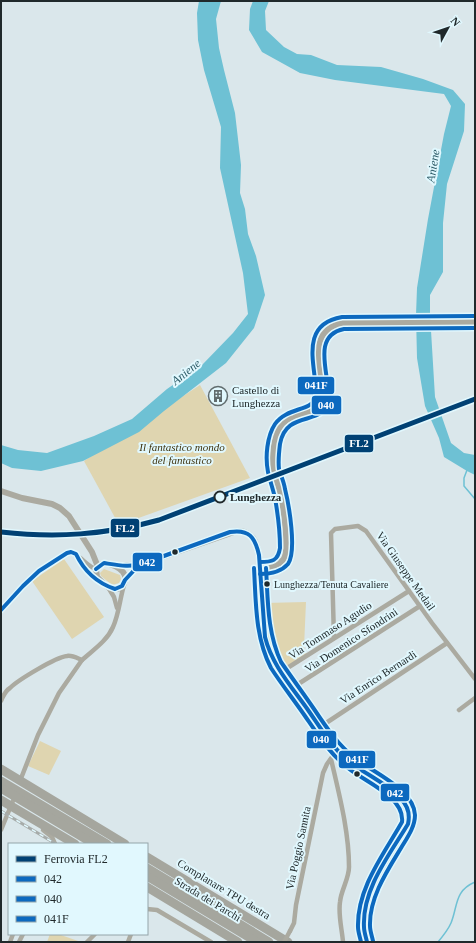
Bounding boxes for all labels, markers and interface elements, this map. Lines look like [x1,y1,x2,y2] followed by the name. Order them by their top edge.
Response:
[428,8,468,48] north arrow
[449,15,463,29] text: N
[423,148,443,185] water label: Aniene
[168,356,204,389] water label: Aniene
[297,376,335,395] line badge: 041F
[304,379,328,391] text: 041F
[232,384,280,409] place label: Castello di Lunghezza
[207,385,229,407] building icon: Castello di Lunghezza
[311,395,342,415] line badge: 040
[318,399,335,411] text: 040
[344,434,374,453] line badge: FL2
[349,437,369,449] text: FL2
[138,441,225,466] park label: Il fantastico mondo del fantastico
[213,490,227,504] marker: Lunghezza
[230,491,282,503] place label: Lunghezza
[110,518,140,538] line badge: FL2
[115,522,135,534] text: FL2
[374,529,438,613] street label: Via Giuseppe Medail
[170,547,180,557] unlabelled marker
[132,552,163,572] line badge: 042
[139,556,156,568] text: 042
[262,579,272,589] marker: Lunghezza/Tenuta Cavaliere
[274,579,389,590] place label: Lunghezza/Tenuta Cavaliere
[286,599,374,661] street label: Via Tommaso Agudio
[302,606,400,674] street label: Via Domenico Sfondrini
[338,648,418,706] street label: Via Enrico Bernardi
[306,730,337,749] line badge: 040
[313,733,330,745] text: 040
[338,750,376,769] line badge: 041F
[345,753,369,765] text: 041F
[352,769,362,779] unlabelled marker
[380,783,410,802] line badge: 042
[387,787,404,799] text: 042
[283,805,313,891] street label: Via Poggio Sannita
[8,843,148,935] legend
[44,852,108,866] text: Ferrovia FL2
[175,857,273,922] street label: Complanare TPU destra
[44,872,62,886] text: 042
[173,875,243,923] street label: Strada dei Parchi
[44,892,62,906] text: 040
[44,912,69,926] text: 041F

